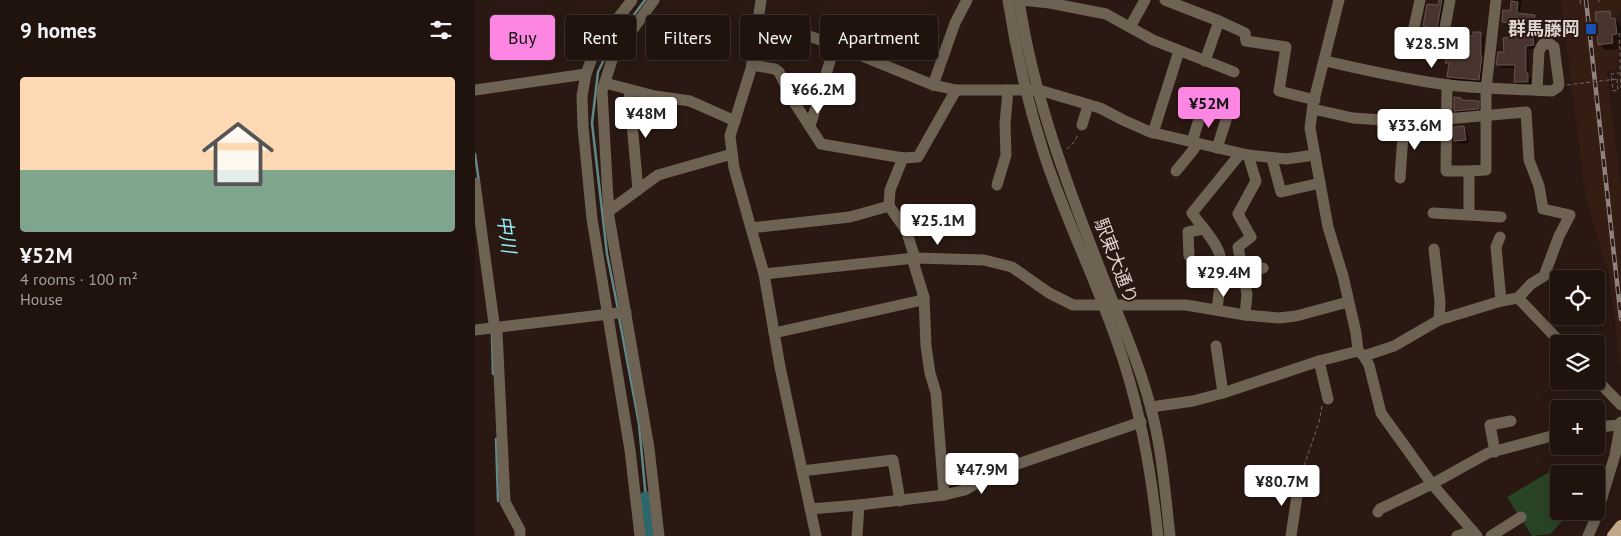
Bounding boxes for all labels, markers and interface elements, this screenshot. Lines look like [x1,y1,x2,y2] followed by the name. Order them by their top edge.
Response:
[490,15,555,60] chip: Buy
[565,15,636,60] chip: Rent
[646,15,730,60] chip: Filters
[740,15,810,60] chip: New
[820,15,938,60] chip: Apartment
[427,16,455,44] icon: filters
[20,17,96,44] text: 9 homes
[1508,17,1580,40] place label: 群馬藤岡
[1584,22,1598,36] marker: 群馬藤岡
[1391,27,1473,69] pin: ¥28.5M
[1405,33,1459,53] text: ¥28.5M
[777,72,859,115] pin: ¥66.2M
[791,79,845,99] text: ¥66.2M
[1179,86,1239,129] pin: ¥52M
[1189,93,1229,113] text: ¥52M
[616,96,676,139] pin: ¥48M
[626,103,666,123] text: ¥48M
[1374,108,1456,151] pin: ¥33.6M
[193,109,283,199] icon: home
[1388,115,1442,135] text: ¥33.6M
[897,204,979,246] pin: ¥25.1M
[911,210,965,230] text: ¥25.1M
[492,214,522,256] water label: 中川
[1090,215,1143,307] street label: 駅東大通り
[20,242,73,269] text: ¥52M
[1183,256,1265,298] pin: ¥29.4M
[1197,262,1251,282] text: ¥29.4M
[20,269,138,289] text: 4 rooms · 100 m²
[1550,270,1605,520] map controls
[1550,270,1605,325] button: locate
[20,289,63,309] text: House
[1550,335,1605,390] button: layers
[1550,400,1605,455] button: +
[941,452,1023,495] pin: ¥47.9M
[956,459,1008,479] text: ¥47.9M
[1241,464,1323,507] pin: ¥80.7M
[1550,465,1605,520] button: −
[1255,471,1309,491] text: ¥80.7M

